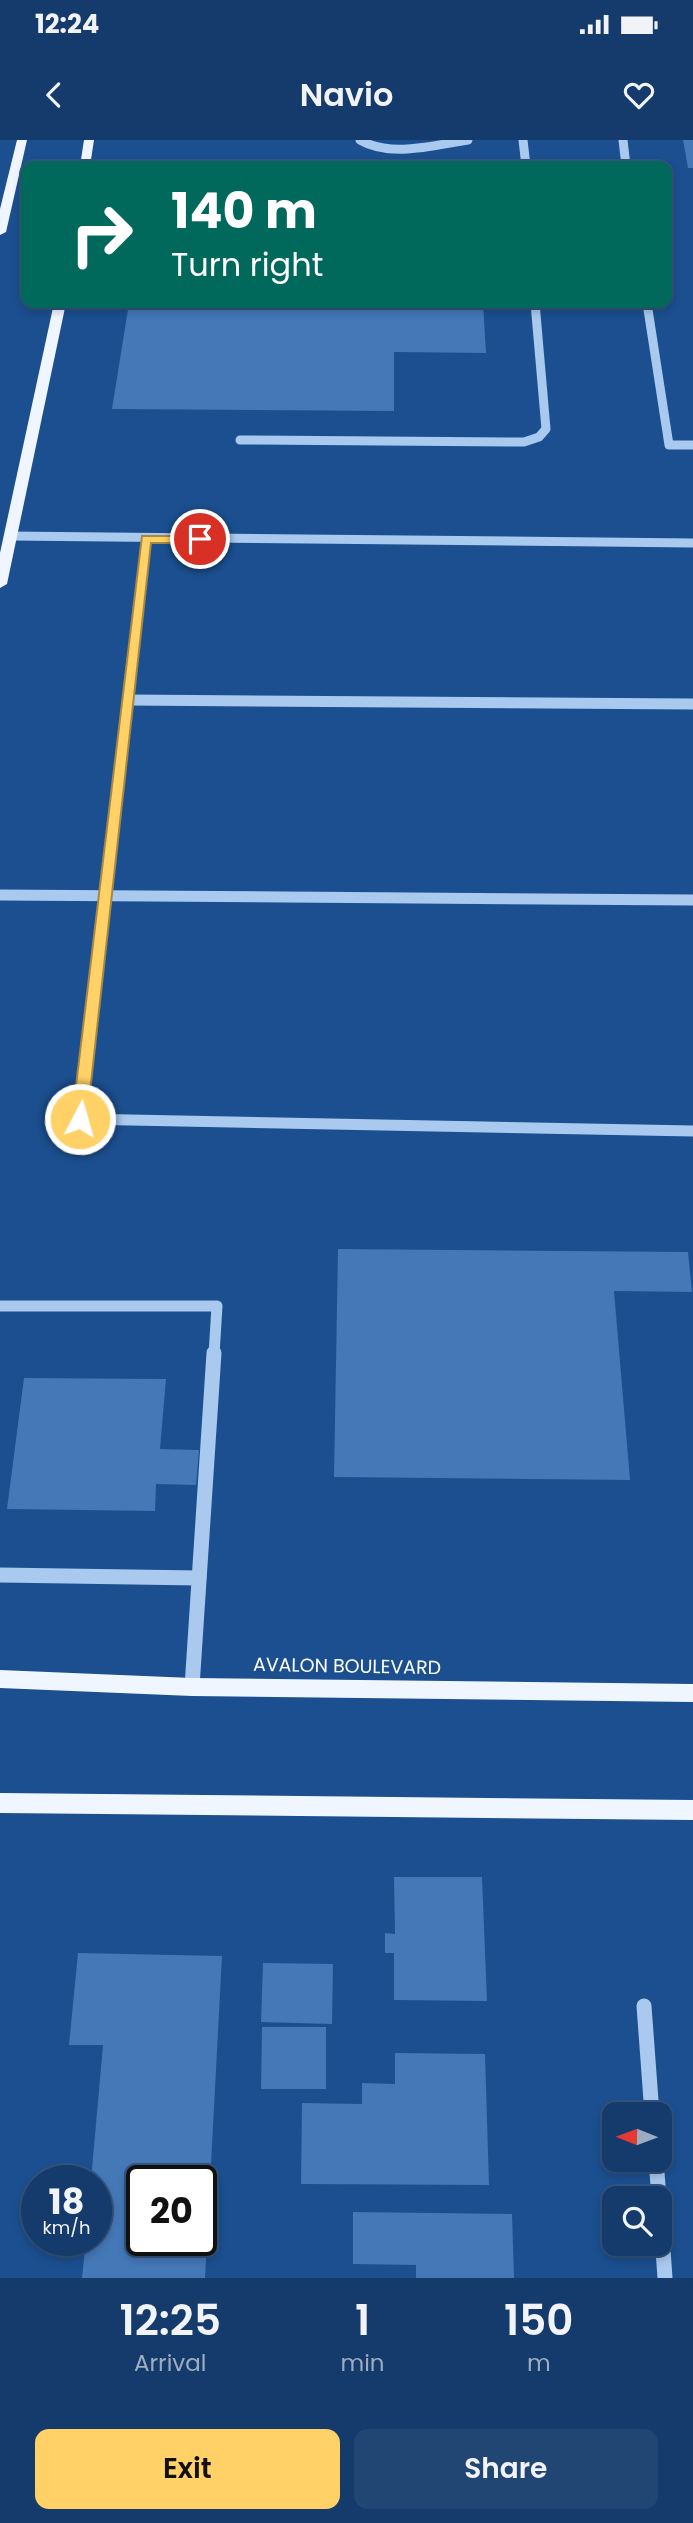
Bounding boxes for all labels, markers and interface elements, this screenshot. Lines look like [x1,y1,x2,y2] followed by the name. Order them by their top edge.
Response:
[35,6,99,42] text: 12:24
[300,72,393,117] text: Navio
[35,76,73,114] icon: back
[620,76,658,114] icon: heart
[171,177,317,245] text: 140 m
[56,189,147,280] icon: right
[171,242,323,287] text: Turn right
[170,509,230,569] pin
[181,520,219,558] icon: arrive
[43,1082,117,1156] position arrow
[253,1651,441,1681] street label: AVALON BOULEVARD
[602,2102,672,2172] north arrow
[602,2102,672,2256] map controls
[126,2165,217,2256] speed limit sign: 20
[49,2177,84,2226] text: 18
[602,2186,672,2256] button: search
[43,2215,90,2240] text: km/h
[120,2291,221,2350] text: 12:25
[355,2291,370,2350] text: 1
[504,2291,573,2350] text: 150
[134,2347,206,2379] text: Arrival
[341,2347,385,2379] text: min
[527,2347,551,2379] text: m
[35,2429,340,2509] button: Exit
[354,2429,658,2509] button: Share

